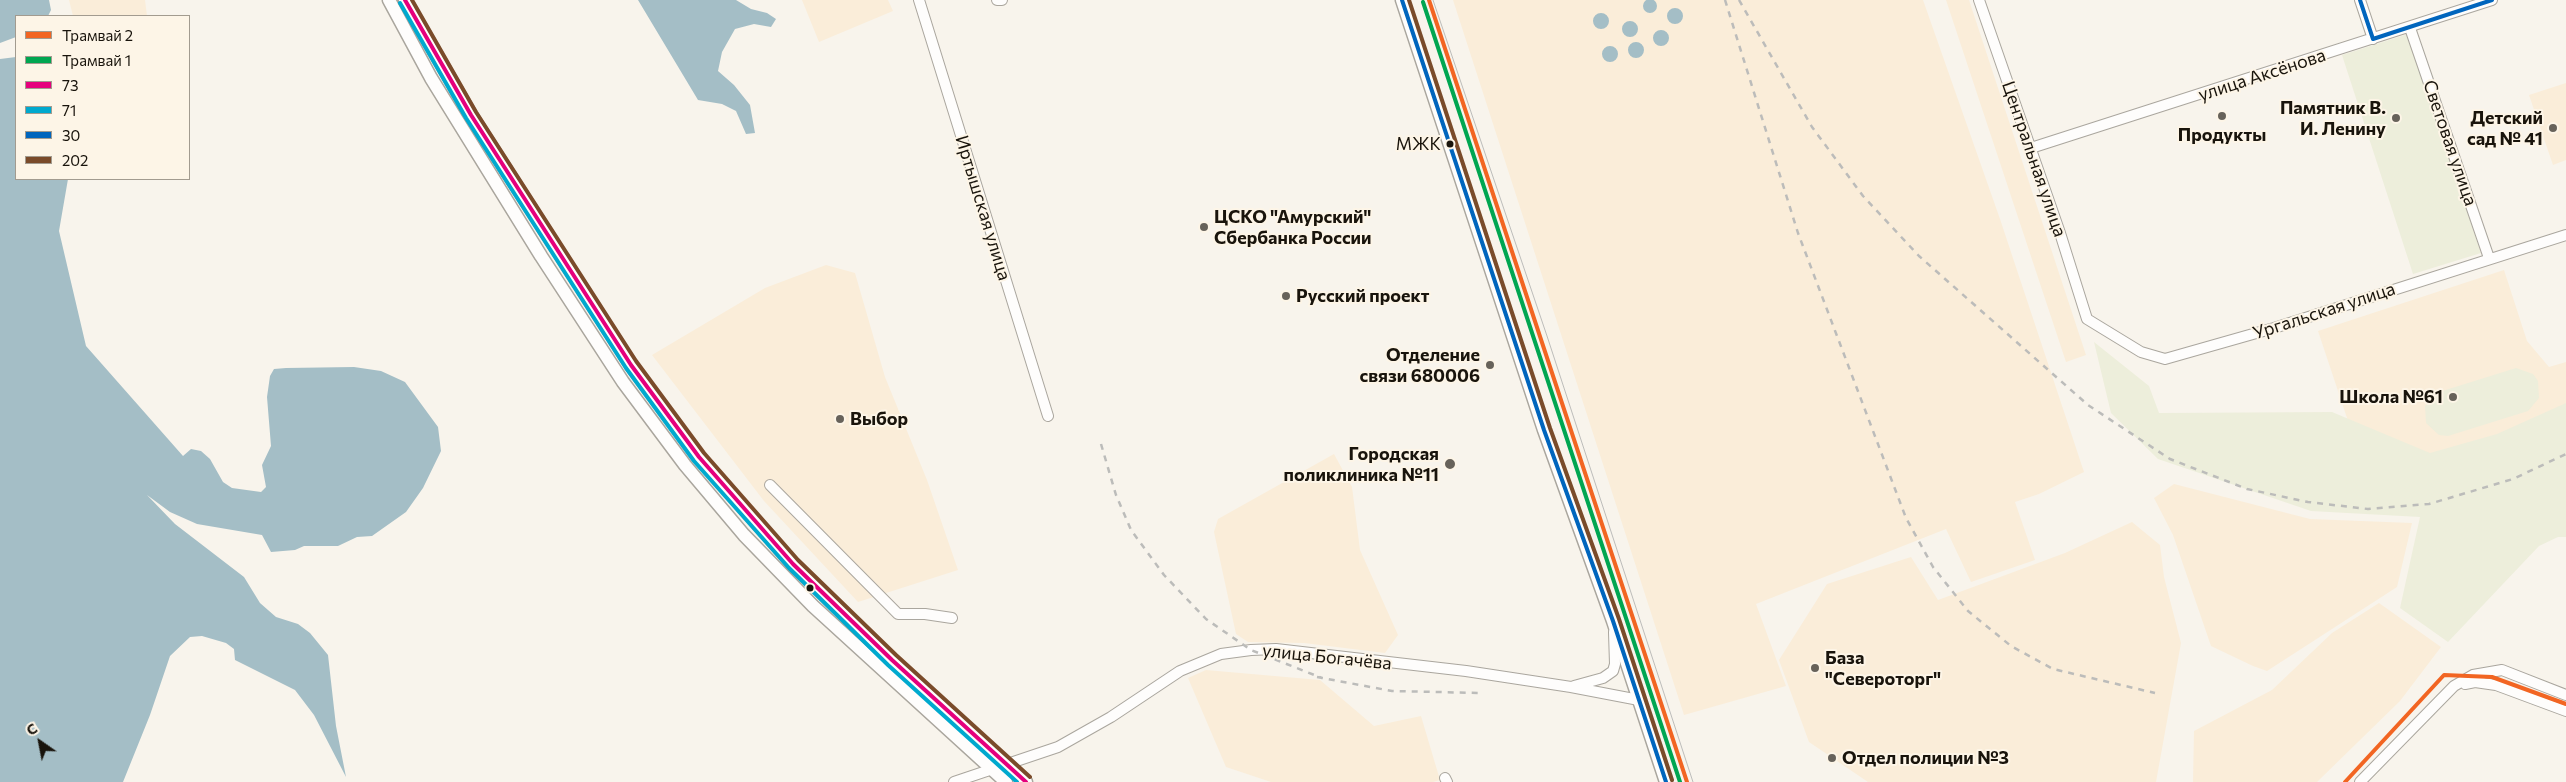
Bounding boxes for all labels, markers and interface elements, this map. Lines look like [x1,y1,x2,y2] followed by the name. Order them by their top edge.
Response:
[15,15,190,180] legend
[62,26,133,44] text: Трамвай 2
[2196,44,2328,106] street label: улица Аксёнова
[62,51,131,69] text: Трамвай 1
[62,76,78,94] text: 73
[2418,77,2482,209] street label: Световая улица
[1997,78,2071,240] street label: Центральная улица
[2280,97,2386,140] place label: Памятник В. И. Ленину
[62,101,76,119] text: 71
[2467,107,2543,150] place label: Детский сад № 41
[2216,110,2228,122] marker: Продукты
[2390,112,2402,124] marker: Памятник В. И. Ленину
[2547,122,2559,134] marker: Детский сад № 41
[2178,124,2266,146] place label: Продукты
[62,126,80,144] text: 30
[951,133,1015,283] street label: Иртышская улица
[1396,134,1441,154] place label: МЖК
[1445,139,1455,149] marker: МЖК
[62,151,88,169] text: 202
[1214,206,1372,248] place label: ЦСКО "Амурский" Сбербанка России
[1198,221,1210,233] marker: ЦСКО "Амурский" Сбербанка России
[2250,278,2398,344] street label: Ургальская улица
[1296,285,1430,307] place label: Русский проект
[1280,290,1292,302] marker: Русский проект
[1360,344,1480,386] place label: Отделение связи 680006
[1484,359,1496,371] marker: Отделение связи 680006
[2339,386,2443,408] place label: Школа №61
[2447,391,2459,403] marker: Школа №61
[850,408,908,430] place label: Выбор
[834,413,846,425] marker: Выбор
[1284,443,1439,486] place label: Городская поликлиника №11
[1443,457,1457,471] marker: Городская поликлиника №11
[805,583,815,593] unlabelled marker
[1261,639,1393,675] street label: улица Богачёва
[1825,647,1941,690] place label: База "Североторг"
[1809,662,1821,674] marker: База "Североторг"
[15,717,65,767] north arrow
[23,719,40,739] text: С
[1842,747,2009,769] place label: Отдел полиции №3
[1826,752,1838,764] marker: Отдел полиции №3

